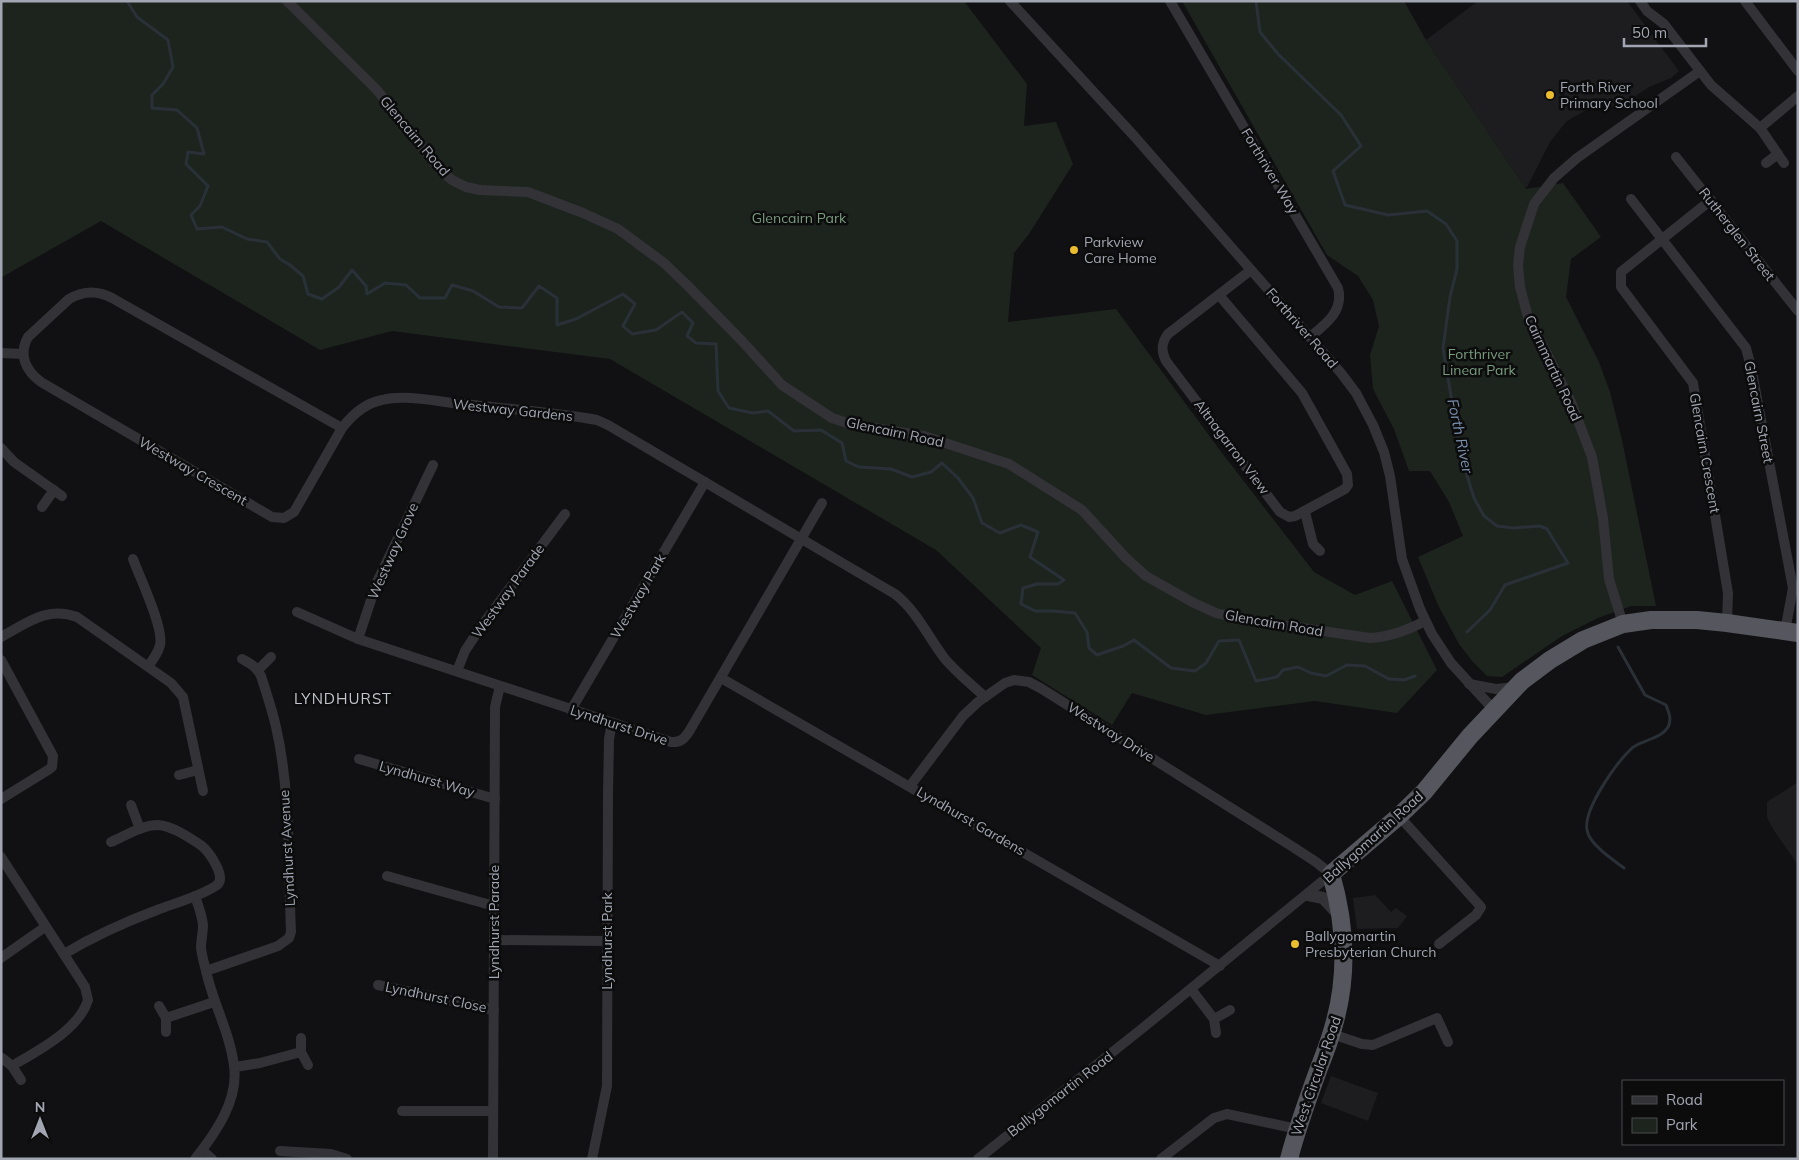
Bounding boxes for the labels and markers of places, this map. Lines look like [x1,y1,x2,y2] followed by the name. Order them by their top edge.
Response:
[1560,78,1658,112] place label: Forth River Primary School
[1544,89,1556,101] marker: Forth River Primary School
[1084,233,1157,267] place label: Parkview Care Home
[1068,244,1080,256] marker: Parkview Care Home
[1305,927,1436,961] place label: Ballygomartin Presbyterian Church
[1289,938,1301,950] marker: Ballygomartin Presbyterian Church

